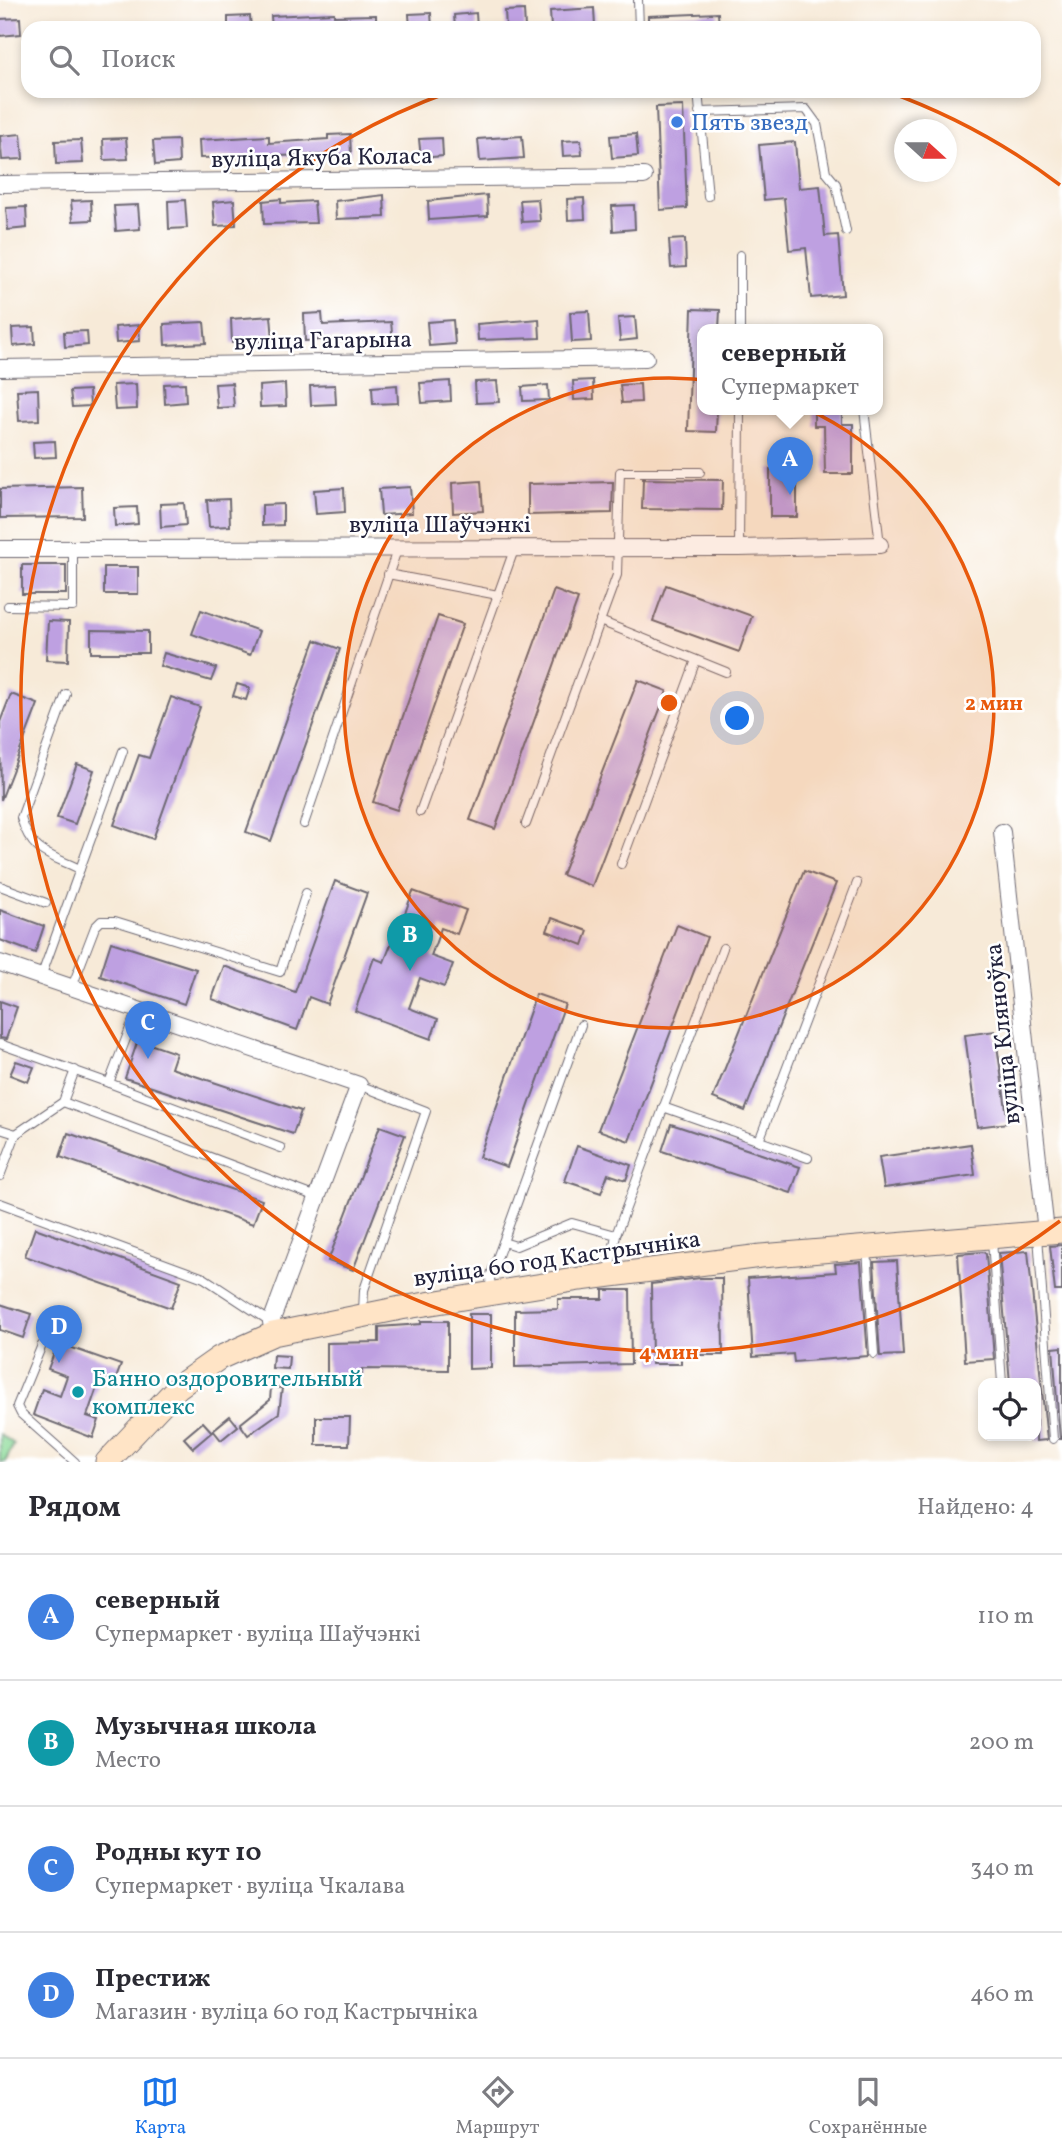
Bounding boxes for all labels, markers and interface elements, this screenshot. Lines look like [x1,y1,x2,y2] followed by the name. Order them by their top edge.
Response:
[21,21,1041,98] search box
[45,41,83,79] icon: search
[101,42,175,78] text: Поиск
[691,107,808,141] place label: Пять звезд
[669,114,685,130] marker: Пять звезд
[894,119,957,182] north arrow
[211,140,433,178] street label: вуліца Якуба Коласа
[234,323,413,361] street label: вуліца Гагарына
[697,324,883,415] popup
[721,336,846,372] text: северный
[721,372,859,404] text: Супермаркет
[767,437,813,495] pin: A
[349,509,531,543] street label: вуліца Шаўчэнкі
[965,690,1023,719] text: 2 мин
[657,691,681,715] centre of rings
[720,701,754,735] your location
[387,913,433,971] pin: B
[978,941,1030,1126] street label: вуліца Кляноўка
[125,1001,171,1059] pin: C
[412,1223,703,1297] street label: вуліца 60 год Кастрычніка
[36,1305,82,1363] pin: D
[639,1339,699,1368] text: 4 мин
[92,1363,363,1425] place label: Банно оздоровительный комплекс
[978,1378,1041,1441] map controls
[978,1378,1041,1441] button: locate
[70,1384,86,1400] marker: Банно оздоровительный комплекс
[28,1487,121,1529] text: Рядом
[917,1492,1034,1524] text: Найдено: 4
[95,1583,220,1619] text: северный
[43,1601,59,1633] text: A
[977,1601,1034,1633] text: 110 m
[95,1619,421,1651] text: Супермаркет · вуліца Шаўчэнкі
[95,1709,317,1745] text: Музычная школа
[43,1727,59,1759] text: B
[969,1727,1034,1759] text: 200 m
[95,1745,161,1777] text: Место
[95,1835,261,1871] text: Родны кут 10
[44,1853,58,1885] text: C
[970,1853,1034,1885] text: 340 m
[95,1871,406,1903] text: Супермаркет · вуліца Чкалава
[95,1961,211,1997] text: Престиж
[43,1979,59,2011] text: D
[970,1979,1034,2011] text: 460 m
[95,1997,478,2029] text: Магазин · вуліца 60 год Кастрычніка
[135,2073,186,2141] tab: Карта
[456,2073,539,2141] tab: Маршрут
[809,2073,927,2141] tab: Сохранённые

